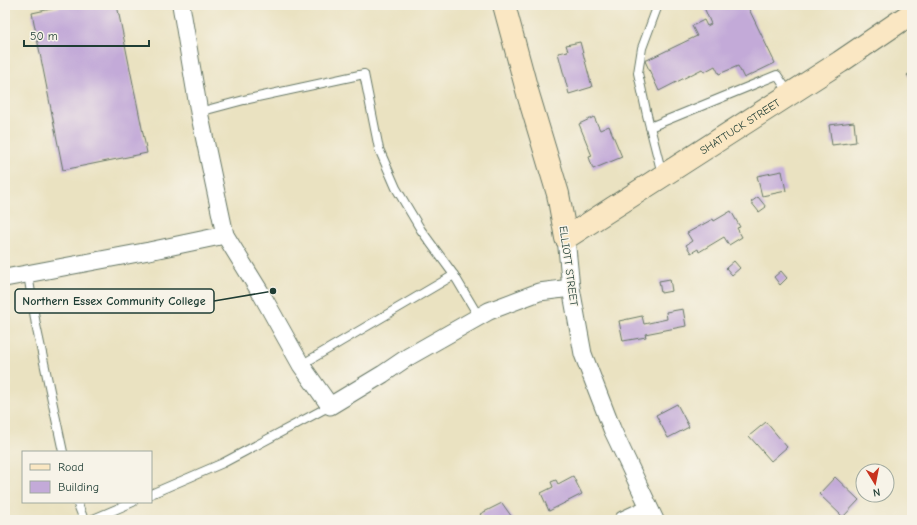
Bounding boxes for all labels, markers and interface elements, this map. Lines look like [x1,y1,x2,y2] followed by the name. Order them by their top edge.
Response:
[24,22,149,48] scale bar
[30,29,58,43] text: 50 m
[698,96,783,157] street label: SHATTUCK STREET
[556,225,581,307] street label: ELLIOTT STREET
[15,289,214,313] callout: Northern Essex Community College
[22,294,206,308] text: Northern Essex Community College
[22,451,152,503] legend
[58,460,84,474] text: Road
[855,463,895,503] north arrow
[58,480,99,494] text: Building
[872,485,881,499] text: N

